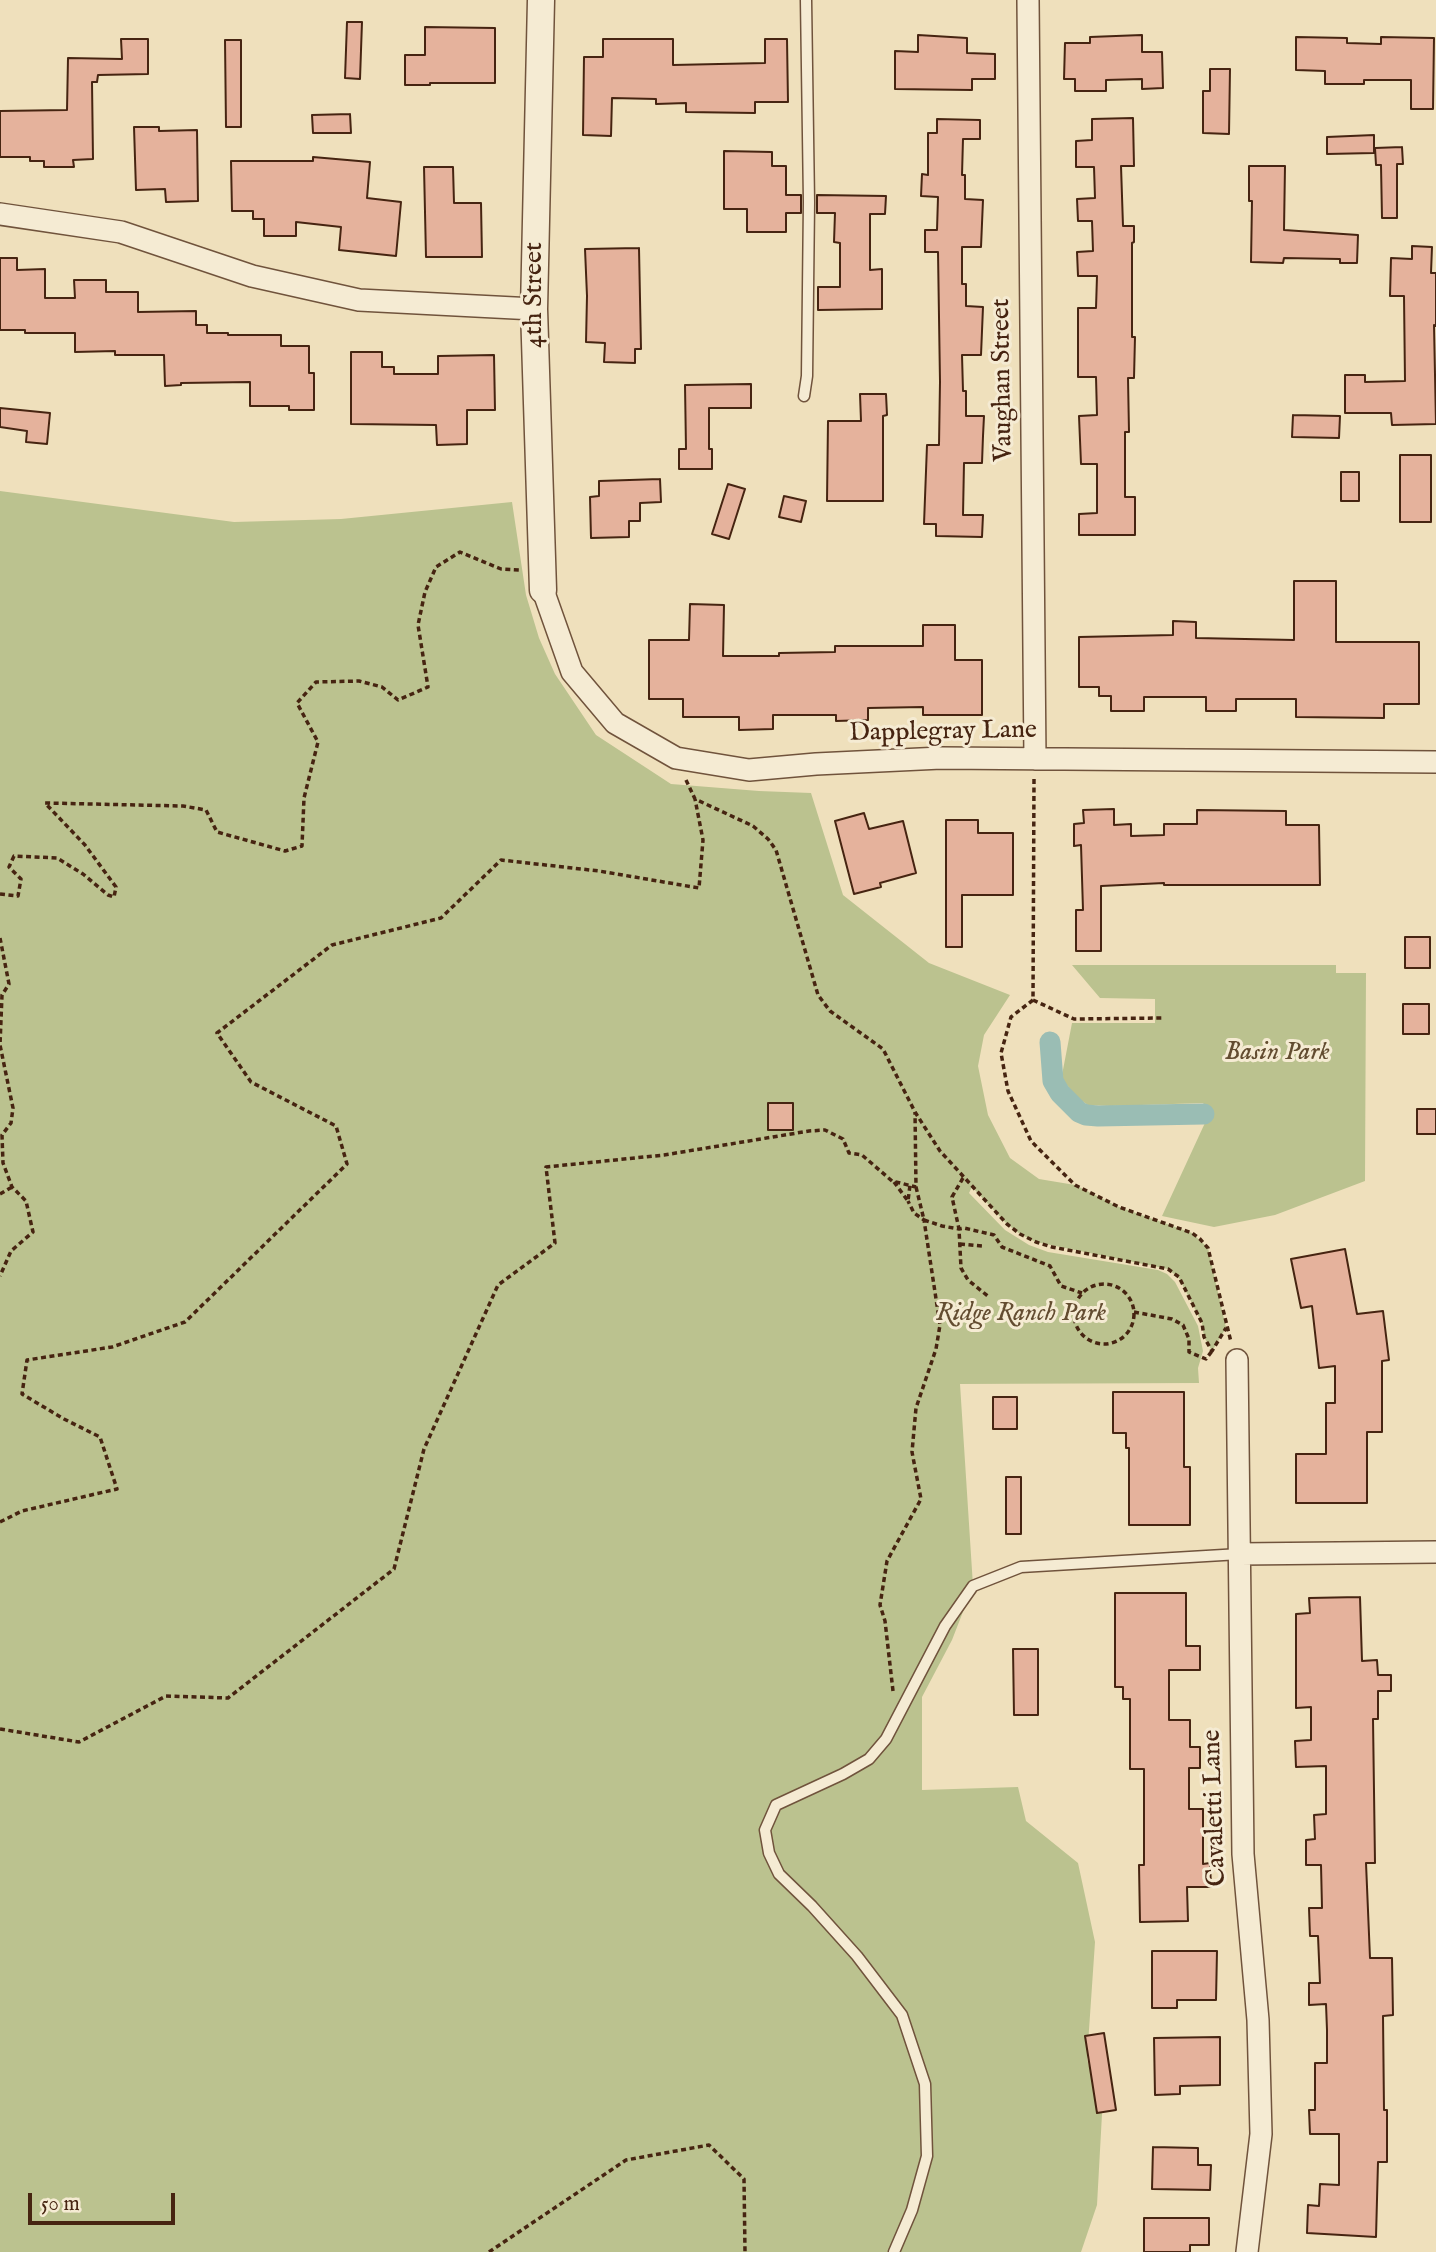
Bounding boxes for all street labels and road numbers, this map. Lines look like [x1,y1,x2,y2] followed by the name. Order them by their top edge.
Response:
[520,242,552,348] street label: 4th Street
[987,298,1021,462] street label: Vaughan Street
[849,716,1037,750] street label: Dapplegray Lane
[1198,1729,1234,1887] street label: Cavaletti Lane

